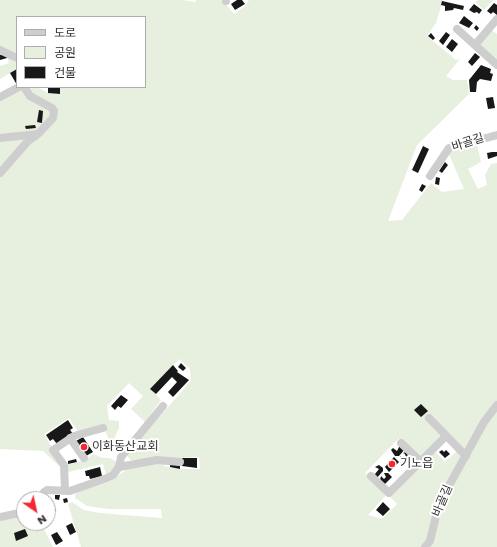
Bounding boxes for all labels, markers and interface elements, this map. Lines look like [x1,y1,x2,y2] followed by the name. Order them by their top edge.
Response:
[16,16,146,88] legend
[54,24,76,41] text: 도로
[54,44,76,61] text: 공원
[54,64,76,81] text: 건물
[450,131,486,155] street label: 바골길
[92,440,158,454] place label: 이화동산교회
[79,442,89,452] marker: 이화동산교회
[400,457,433,471] place label: 기노읍
[387,459,397,469] marker: 기노읍
[430,483,456,519] street label: 바골길
[16,491,56,531] north arrow
[34,511,50,529] text: N

